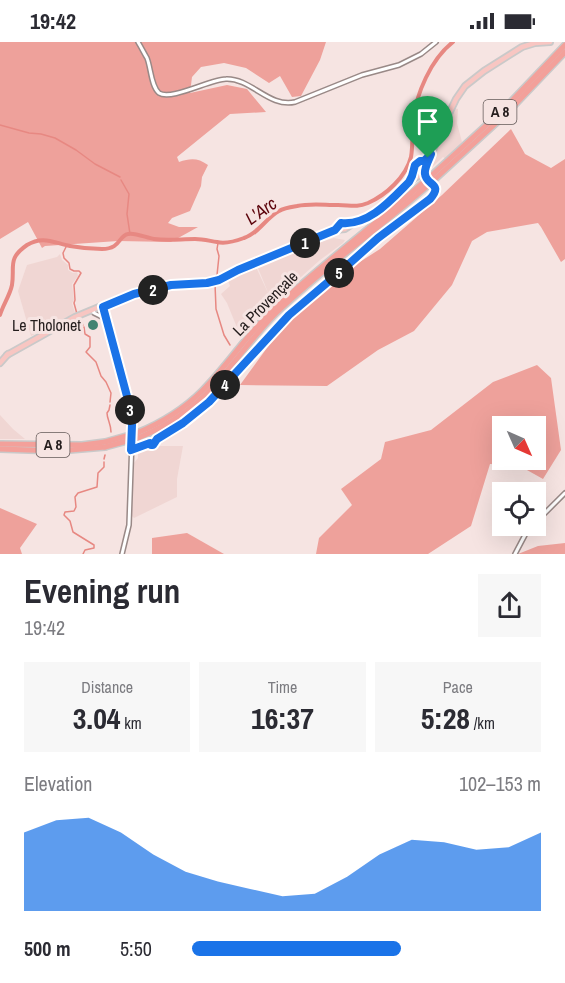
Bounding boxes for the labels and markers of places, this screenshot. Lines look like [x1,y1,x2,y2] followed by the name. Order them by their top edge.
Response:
[402,96,453,158] pin
[290,228,320,258] pin: 1
[324,258,354,288] pin: 5
[138,275,168,305] pin: 2
[12,314,81,336] place label: Le Tholonet
[86,318,100,332] marker: Le Tholonet
[210,370,240,400] pin: 4
[115,395,145,425] pin: 3

